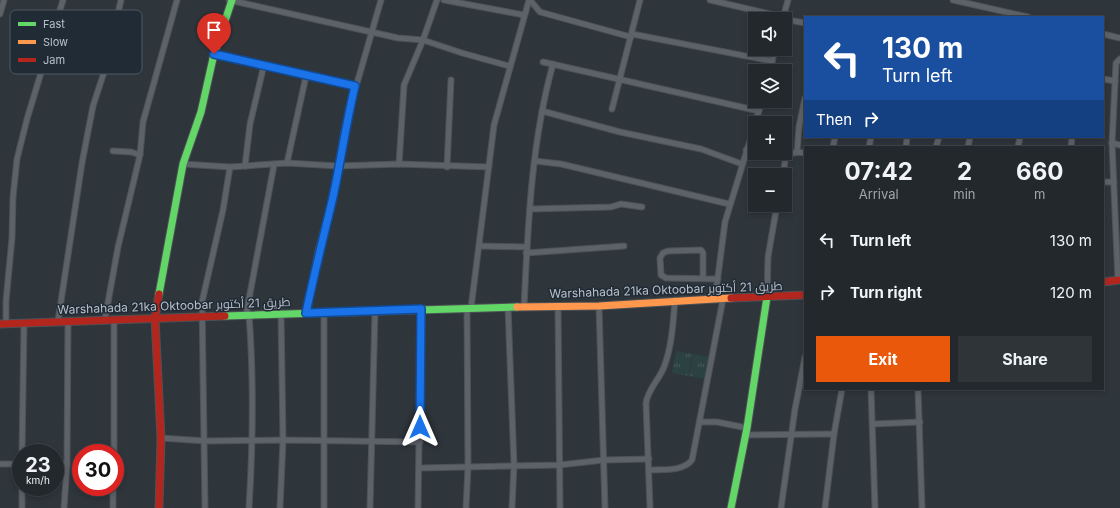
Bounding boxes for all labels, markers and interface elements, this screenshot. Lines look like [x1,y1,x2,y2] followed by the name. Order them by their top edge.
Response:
[10,10,142,74] legend
[748,12,792,212] map controls
[748,12,792,56] button: sound
[197,13,231,54] pin
[43,17,65,31] text: Fast
[203,19,225,41] icon: arrive
[882,31,963,65] text: 130 m
[816,32,868,84] icon: left
[43,35,68,49] text: Slow
[43,53,65,67] text: Jam
[748,64,792,108] button: layers
[882,65,952,86] text: Turn left
[860,108,882,130] icon: right
[816,110,852,129] text: Then
[748,116,792,160] button: +
[845,157,913,186] text: 07:42
[957,157,972,186] text: 2
[1016,157,1063,186] text: 660
[748,168,792,212] button: −
[859,186,899,202] text: Arrival
[953,186,976,202] text: min
[1034,186,1045,202] text: m
[816,229,838,251] icon: left
[850,231,911,250] text: Turn left
[1050,231,1092,250] text: 130 m
[549,278,783,301] street label: Warshahada 21ka Oktoobar طريق 21 أكتوبر
[816,281,838,303] icon: right
[850,283,922,302] text: Turn right
[1050,283,1092,302] text: 120 m
[57,294,291,317] street label: Warshahada 21ka Oktoobar طريق 21 أكتوبر
[816,336,950,382] button: Exit
[958,336,1092,382] button: Share
[399,406,441,448] position arrow
[72,444,124,496] speed limit sign: 30
[25,453,51,477] text: 23
[26,474,50,486] text: km/h

